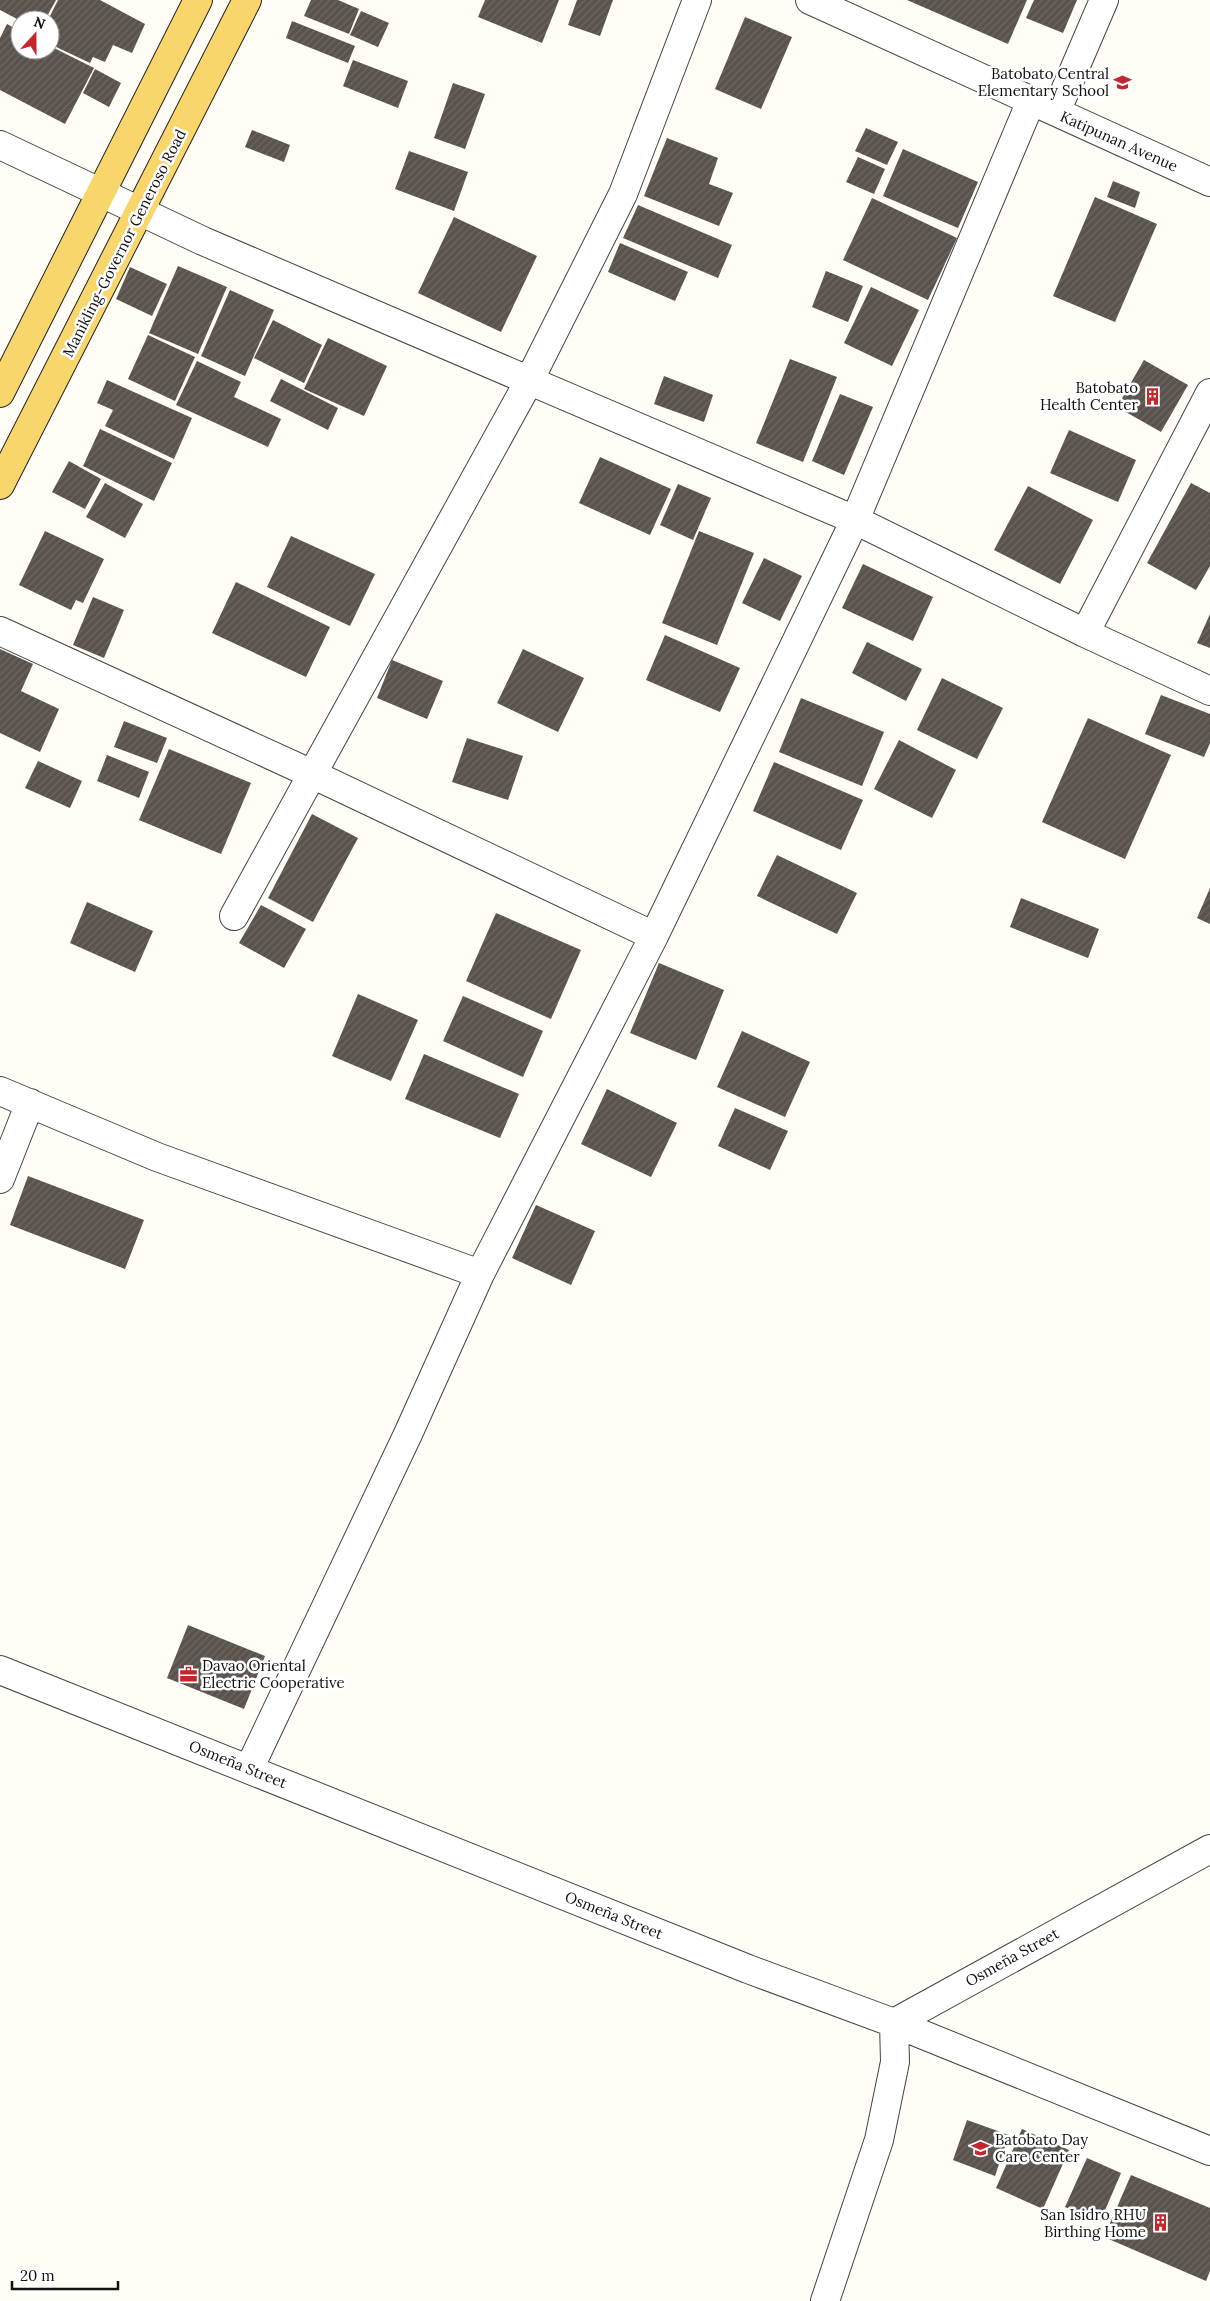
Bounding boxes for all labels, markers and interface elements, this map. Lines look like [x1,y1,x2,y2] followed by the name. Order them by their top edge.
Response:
[10,10,60,60] north arrow
[31,13,48,33] text: N
[978,64,1109,100] place label: Batobato Central Elementary School
[1113,72,1133,92] school or university icon: Batobato Central Elementary School
[1057,107,1181,175] street label: Katipunan Avenue
[58,126,190,360] street label: Manikling-Governor Generoso Road
[1040,378,1138,414] place label: Batobato Health Center
[1142,386,1162,406] building icon: Batobato Health Center
[202,1656,345,1692] place label: Davao Oriental Electric Cooperative
[178,1664,198,1684] office icon: Davao Oriental Electric Cooperative
[186,1736,290,1792] street label: Osmeña Street
[562,1887,666,1943] street label: Osmeña Street
[962,1923,1062,1990] street label: Osmeña Street
[995,2130,1088,2166] place label: Batobato Day Care Center
[971,2138,991,2158] school or university icon: Batobato Day Care Center
[1040,2205,1146,2241] place label: San Isidro RHU Birthing Home
[1150,2213,1170,2233] building icon: San Isidro RHU Birthing Home
[12,2258,119,2290] scale bar
[20,2266,55,2285] text: 20 m

